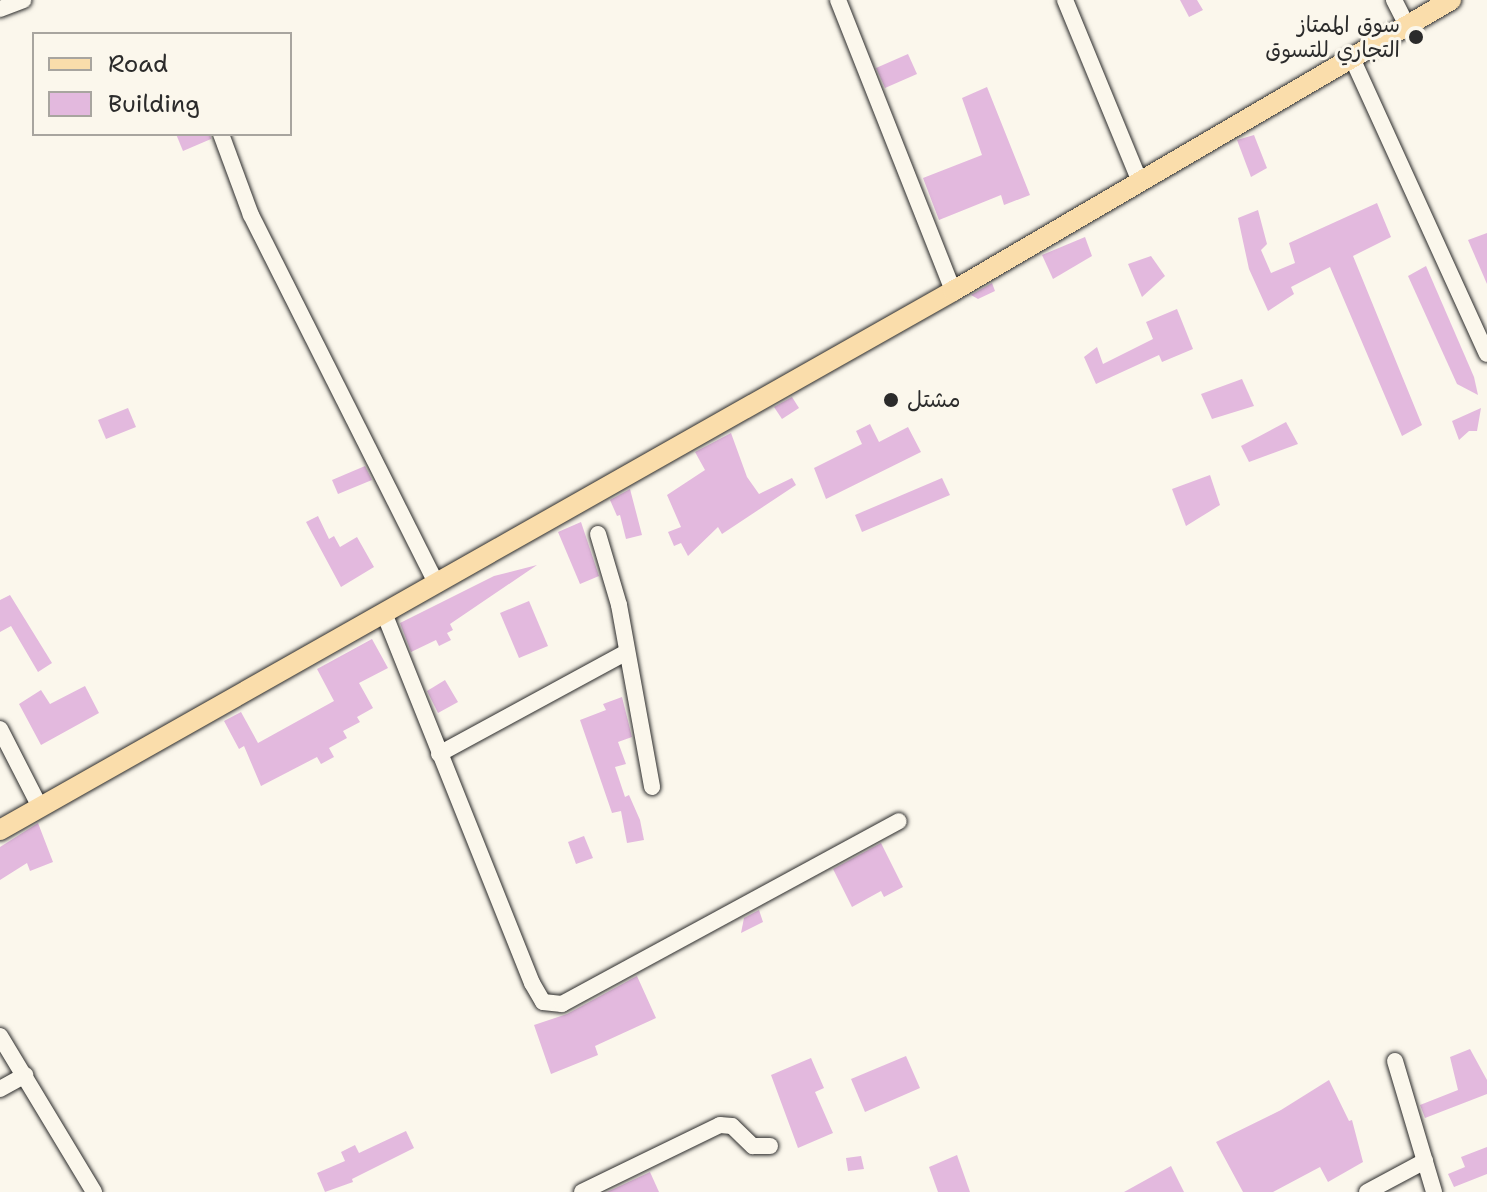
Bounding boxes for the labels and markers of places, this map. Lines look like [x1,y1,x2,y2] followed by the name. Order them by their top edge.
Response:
[1265,11,1400,62] place label: سوق الممتاز التجاري للتسوق
[1407,28,1425,46] marker: سوق الممتاز التجاري للتسوق
[907,387,960,413] place label: مشتل
[882,391,900,409] marker: مشتل

